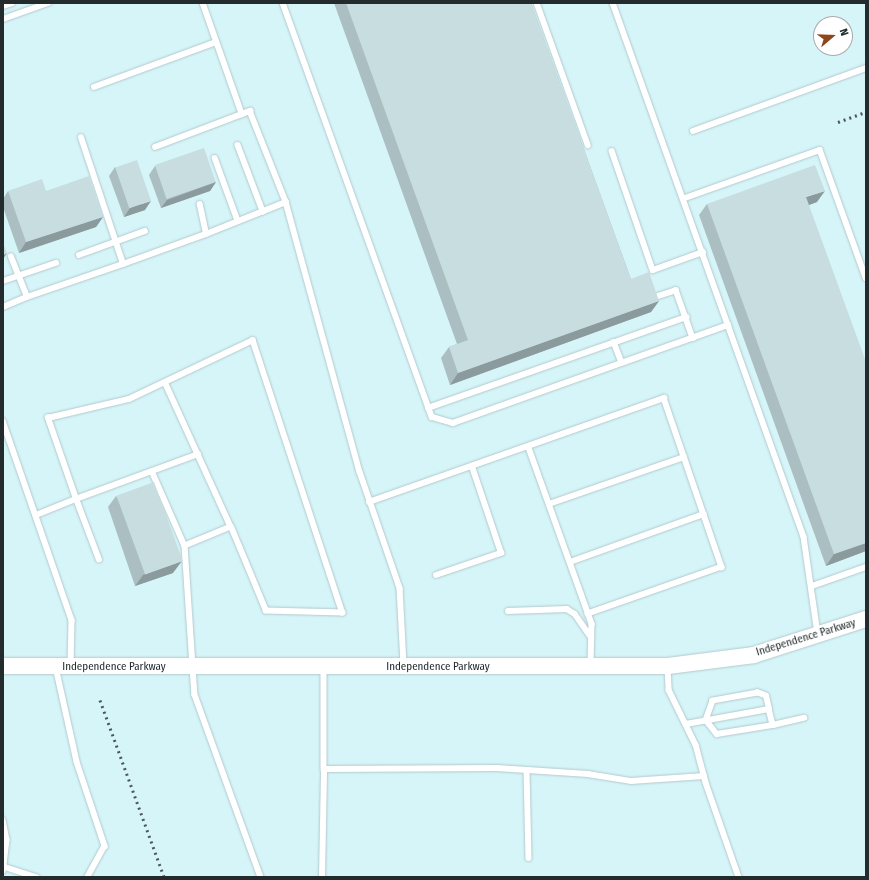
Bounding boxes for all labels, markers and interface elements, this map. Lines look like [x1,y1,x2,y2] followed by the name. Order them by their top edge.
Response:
[813,16,853,56] north arrow
[837,27,851,37] text: N
[755,617,857,659] street label: Independence Parkway
[62,660,166,674] street label: Independence Parkway
[386,660,490,674] street label: Independence Parkway

